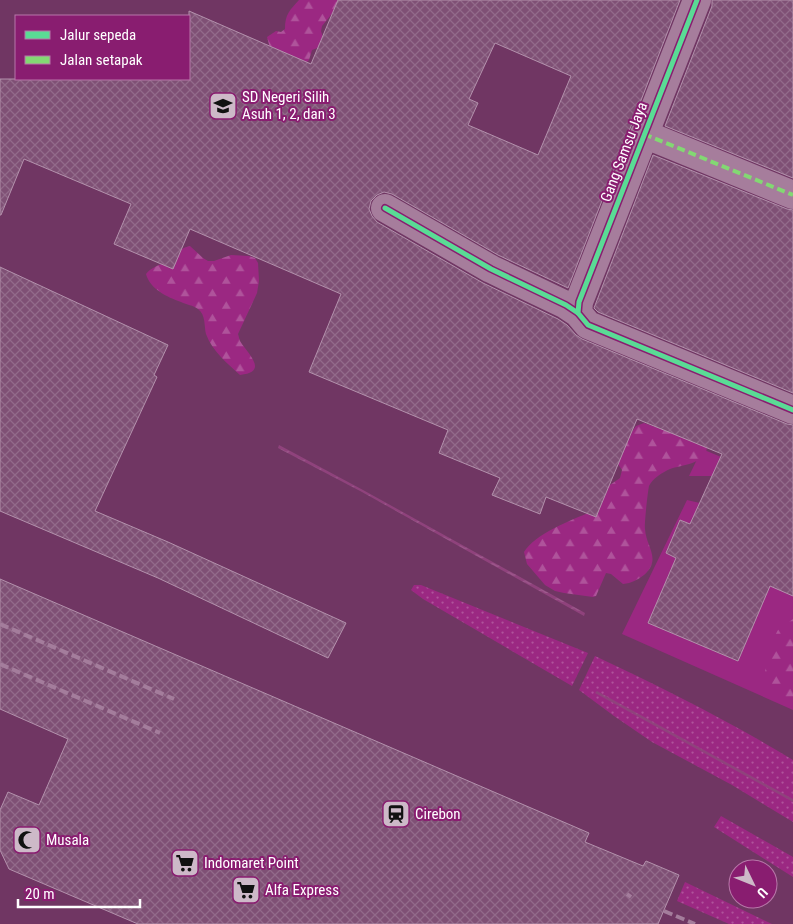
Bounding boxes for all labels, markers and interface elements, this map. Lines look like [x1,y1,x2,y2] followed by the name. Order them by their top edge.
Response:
[15,15,190,80] legend
[60,26,136,44] text: Jalur sepeda
[60,51,143,69] text: Jalan setapak
[242,88,336,123] place label: SD Negeri Silih Asuh 1, 2, dan 3
[208,91,238,121] school or university icon: SD Negeri Silih Asuh 1, 2, dan 3
[597,99,651,205] street label: Gang Samsu Jaya
[381,799,411,829] station icon: Cirebon
[415,805,461,823] place label: Cirebon
[12,825,42,855] mosque icon: Musala
[46,831,89,849] place label: Musala
[170,848,200,878] supermarket icon: Indomaret Point
[204,854,299,872] place label: Indomaret Point
[728,859,778,909] north arrow
[231,875,261,905] supermarket icon: Alfa Express
[18,876,140,908] scale bar
[265,881,339,899] place label: Alfa Express
[754,884,771,901] text: U
[25,885,55,903] text: 20 m

